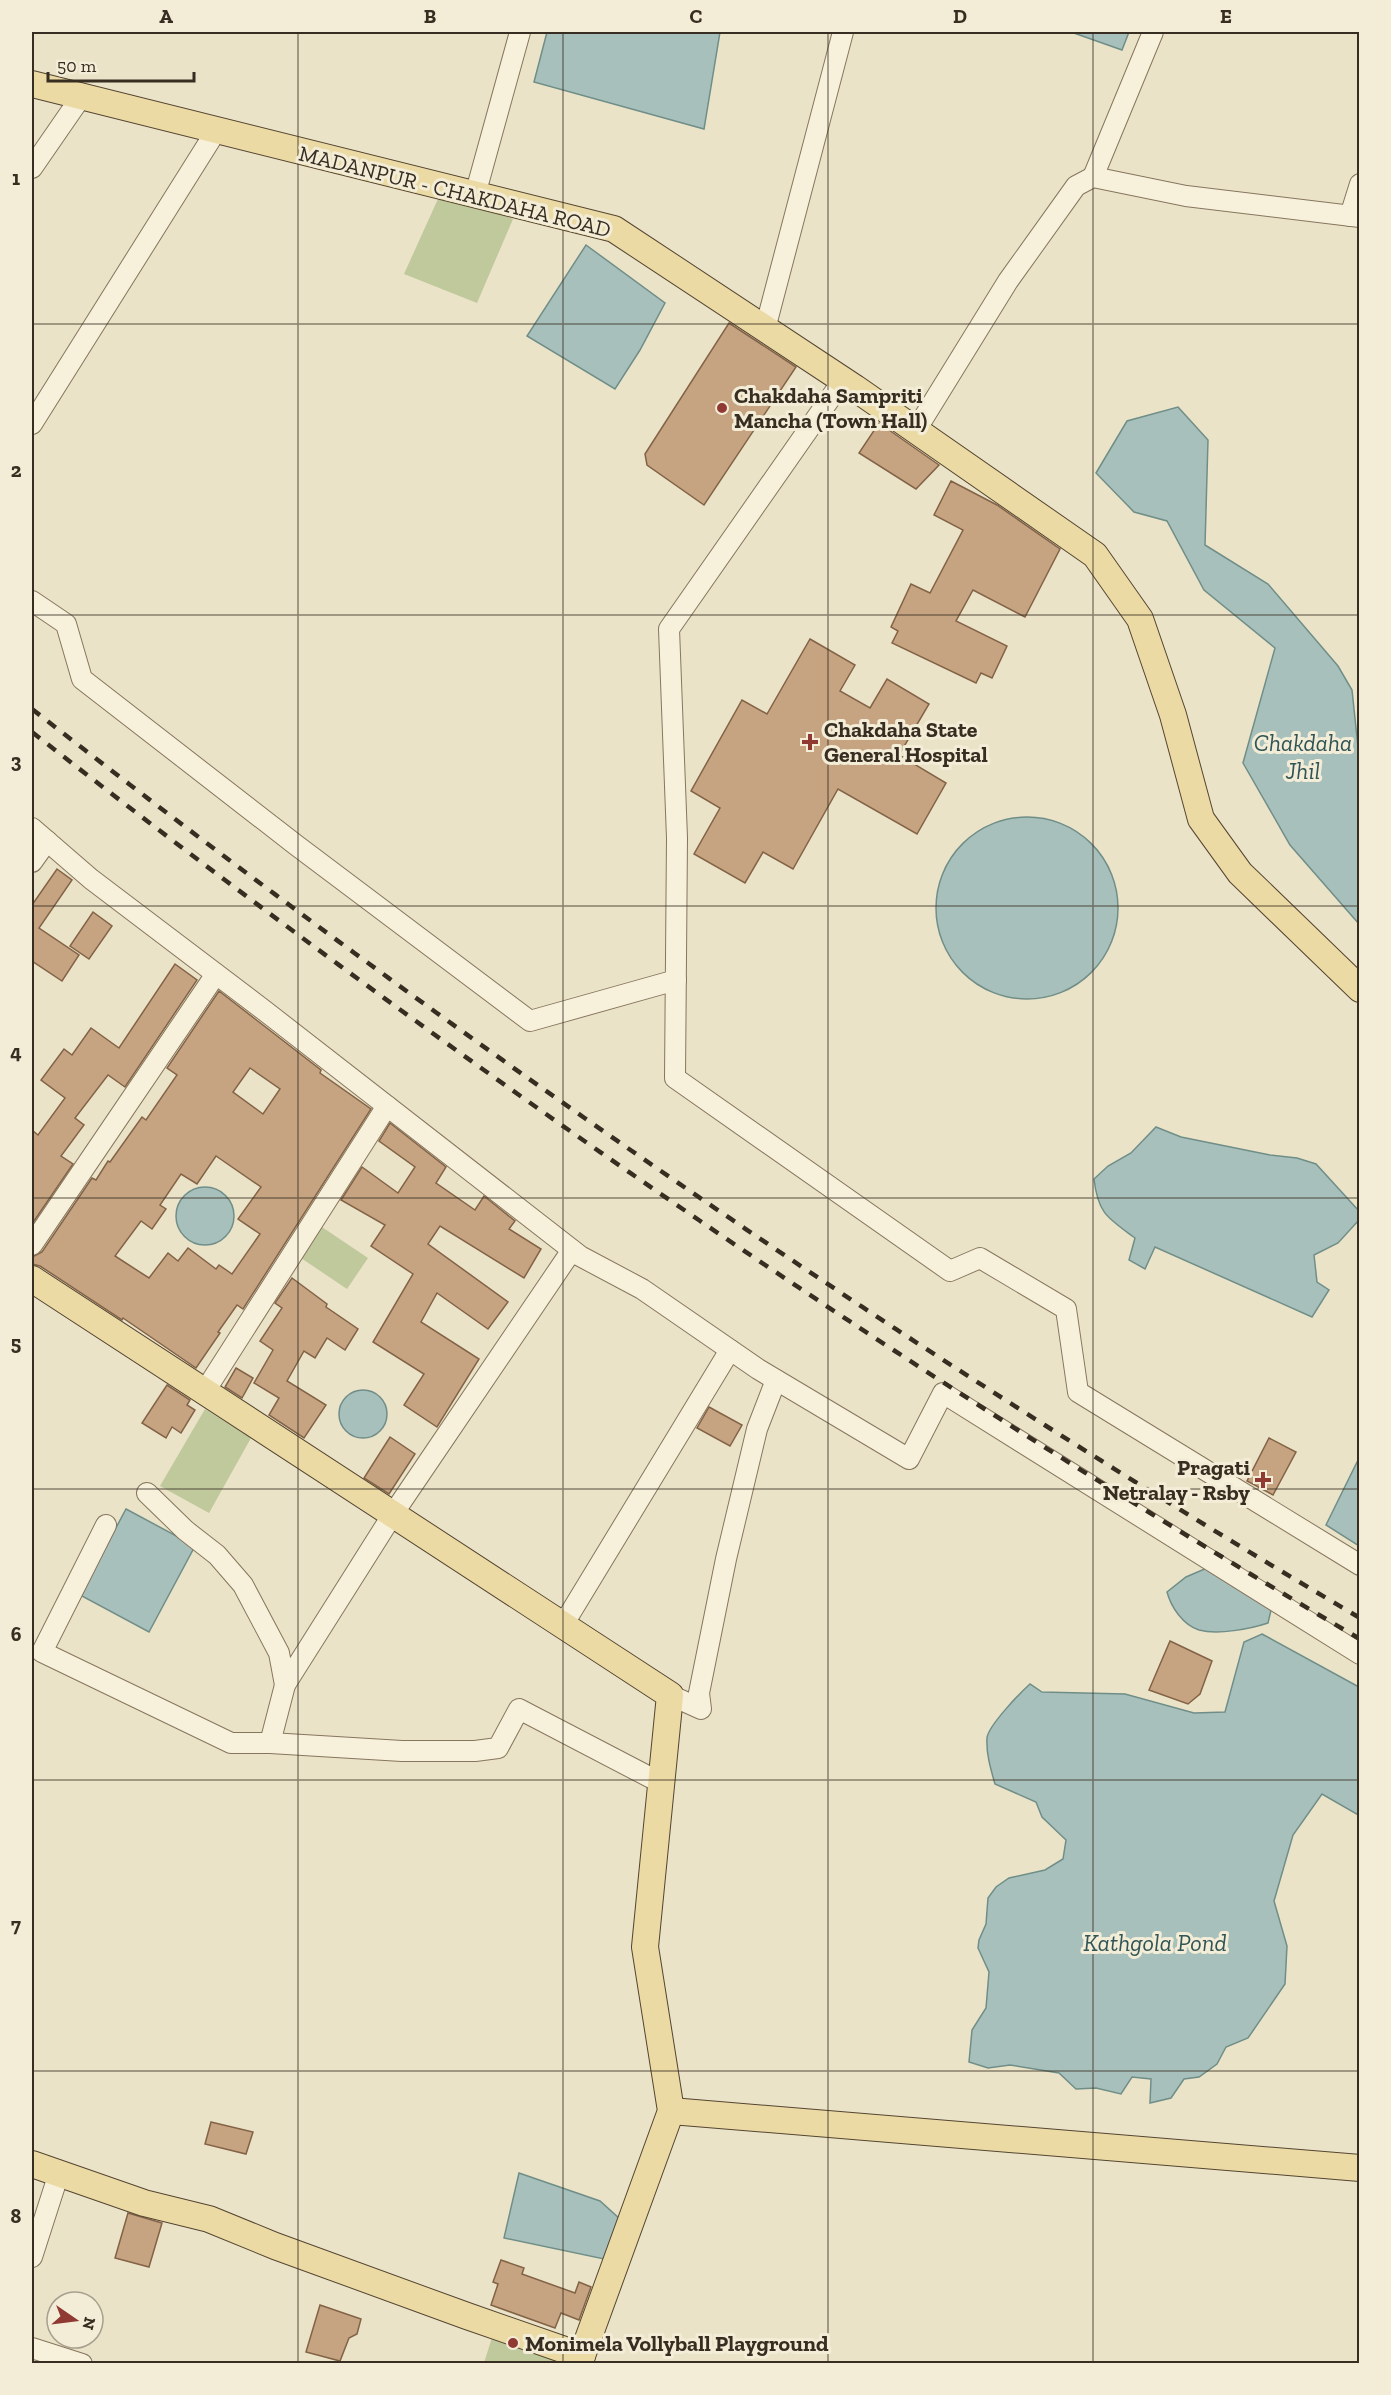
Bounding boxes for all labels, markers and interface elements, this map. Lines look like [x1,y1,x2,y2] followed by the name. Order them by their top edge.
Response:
[159,4,173,28] text: A
[424,4,436,28] text: B
[690,4,703,28] text: C
[953,4,967,28] text: D
[1220,4,1232,28] text: E
[48,45,194,83] scale bar
[57,55,97,77] text: 50 m
[296,140,614,243] street label: MADANPUR - CHAKDAHA ROAD
[12,166,20,190] text: 1
[734,382,927,434] place label: Chakdaha Sampriti Mancha (Town Hall)
[715,401,729,415] marker: Chakdaha Sampriti Mancha (Town Hall)
[11,458,22,482] text: 2
[824,716,988,768] place label: Chakdaha State General Hospital
[1254,728,1352,785] water label: Chakdaha Jhil
[801,733,819,751] marker: Chakdaha State General Hospital
[11,749,22,773] text: 3
[10,1040,22,1064] text: 4
[11,1331,21,1355] text: 5
[1103,1454,1250,1506] place label: Pragati Netralay - Rsby
[1254,1471,1272,1489] marker: Pragati Netralay - Rsby
[11,1622,22,1646] text: 6
[11,1913,21,1937] text: 7
[1083,1928,1227,1957] water label: Kathgola Pond
[11,2204,22,2228] text: 8
[45,2290,105,2350] north arrow
[78,2315,100,2332] text: N
[525,2330,829,2357] place label: Monimela Vollyball Playground
[506,2336,520,2350] marker: Monimela Vollyball Playground

